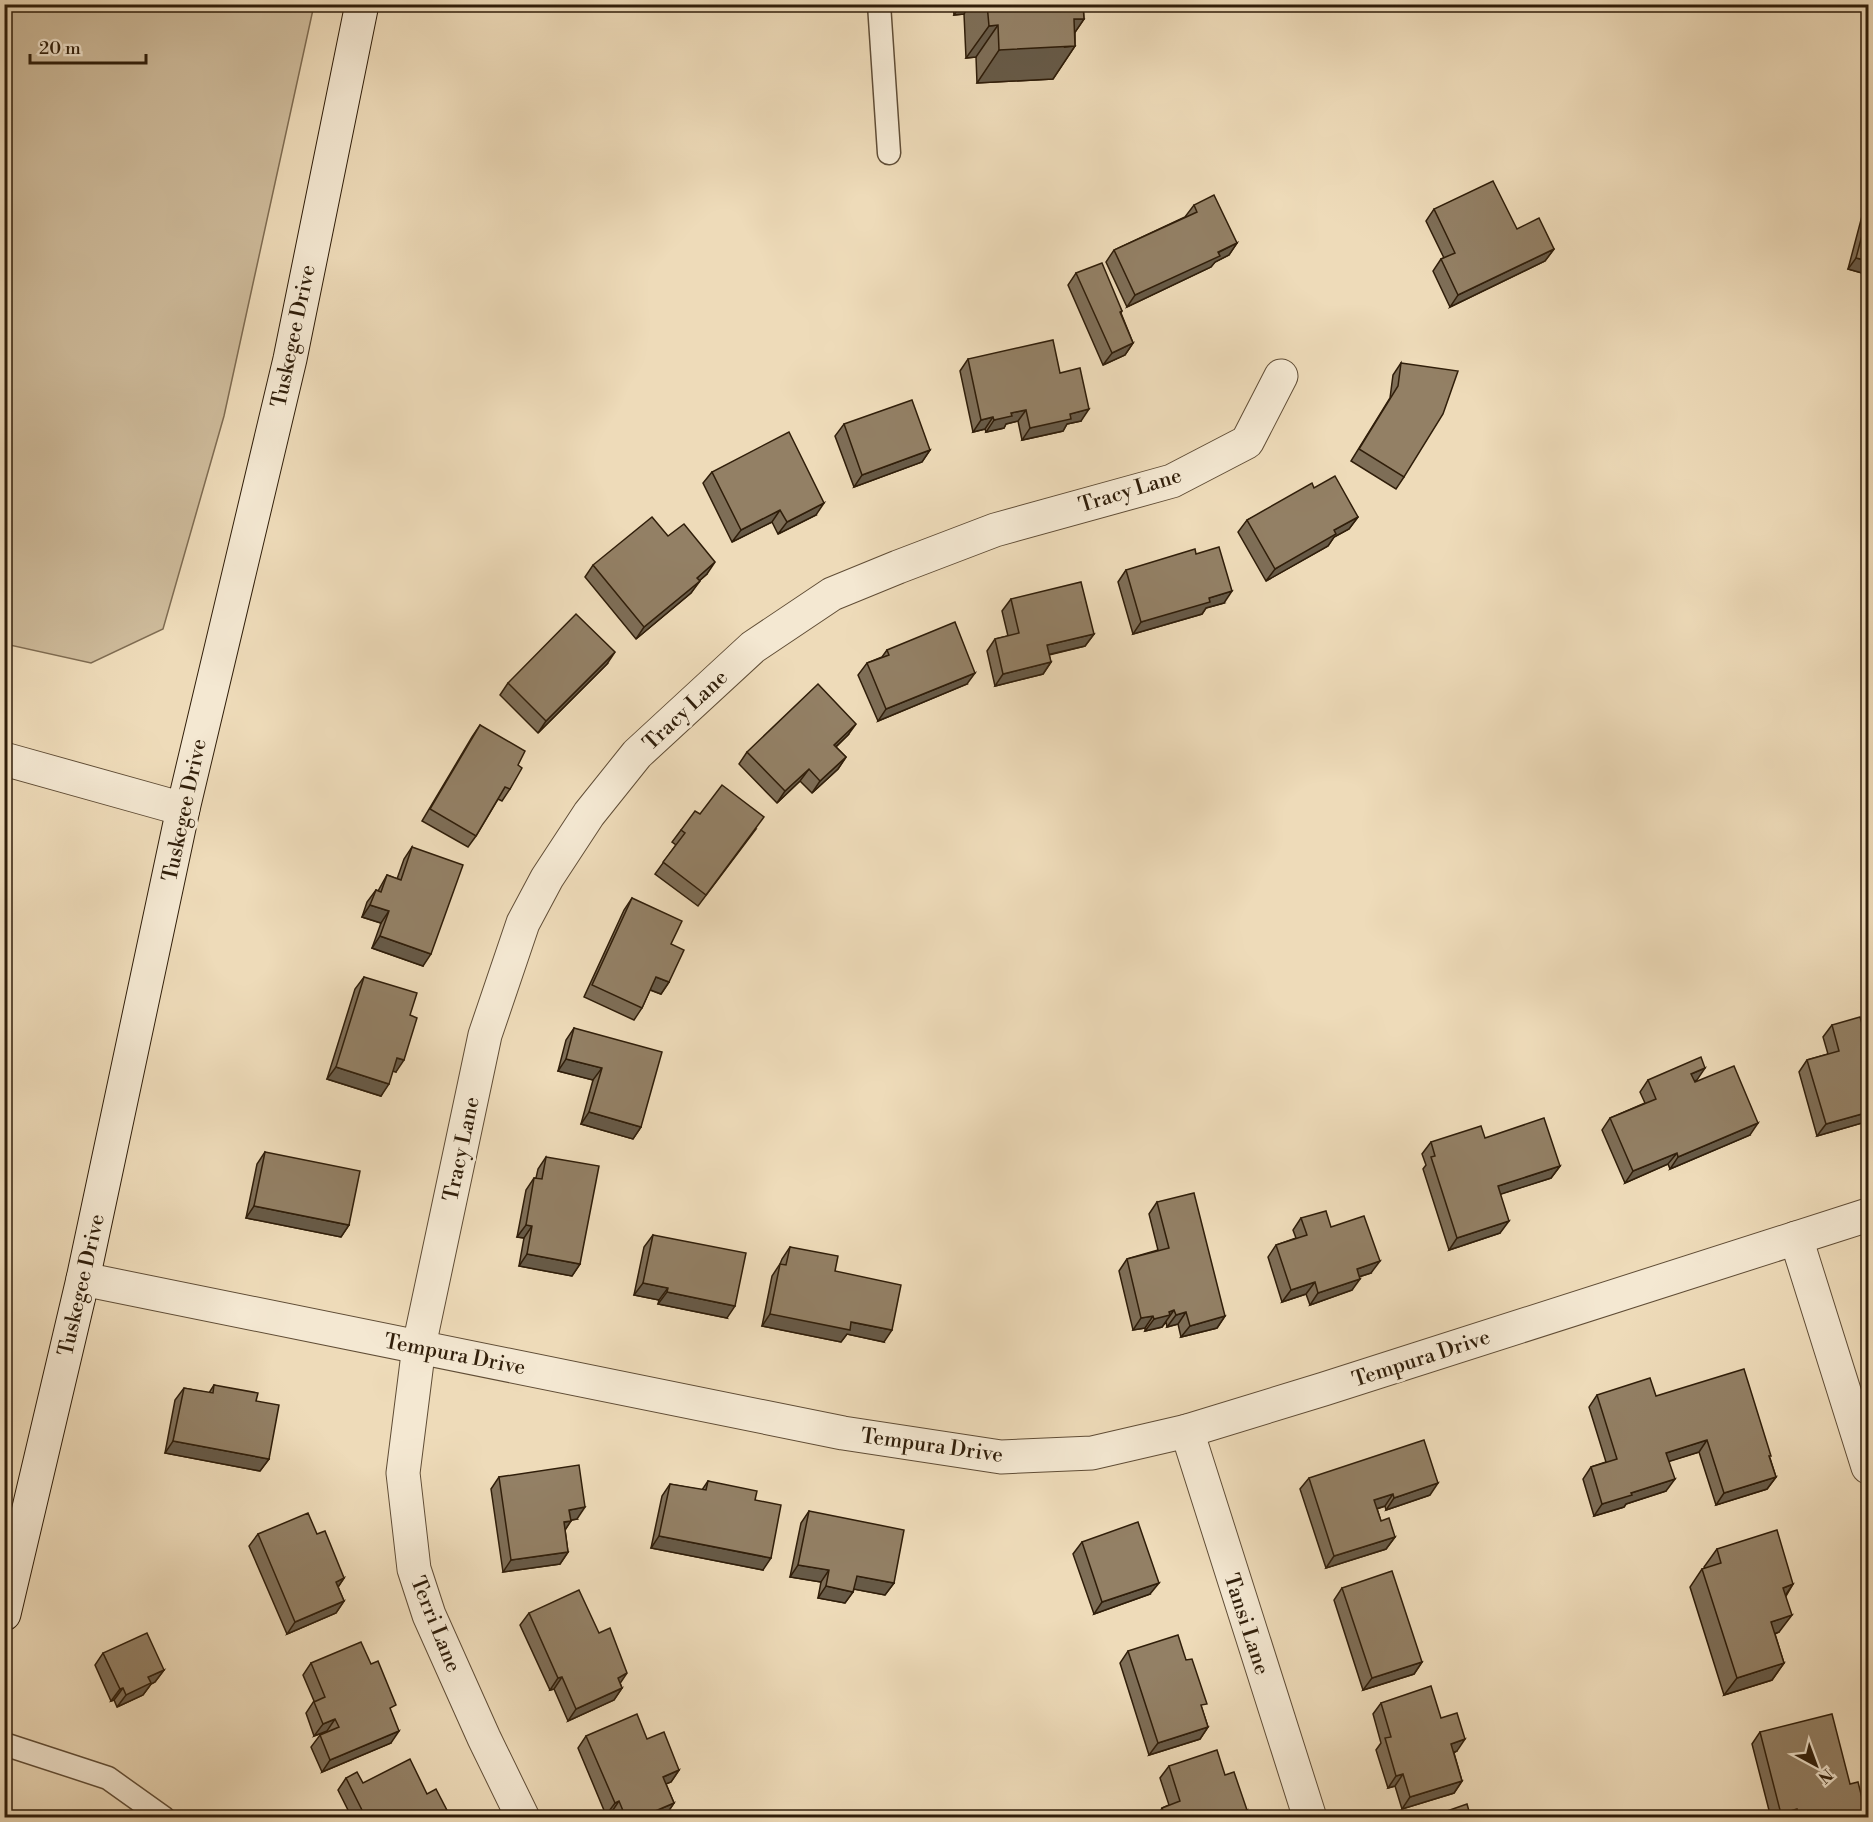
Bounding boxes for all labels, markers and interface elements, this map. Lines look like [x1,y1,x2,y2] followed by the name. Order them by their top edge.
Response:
[30,27,146,65] scale bar
[39,37,81,60] text: 20 m
[266,262,322,410] street label: Tuskegee Drive
[1076,463,1185,519] street label: Tracy Lane
[638,665,733,756] street label: Tracy Lane
[157,736,213,884] street label: Tuskegee Drive
[438,1095,486,1204] street label: Tracy Lane
[53,1212,111,1359] street label: Tuskegee Drive
[1349,1324,1493,1393] street label: Tempura Drive
[382,1329,528,1381] street label: Tempura Drive
[859,1423,1005,1469] street label: Tempura Drive
[1217,1570,1275,1678] street label: Tansi Lane
[404,1573,466,1676] street label: Terri Lane
[1786,1735,1846,1795] north arrow
[1814,1764,1837,1787] text: N

